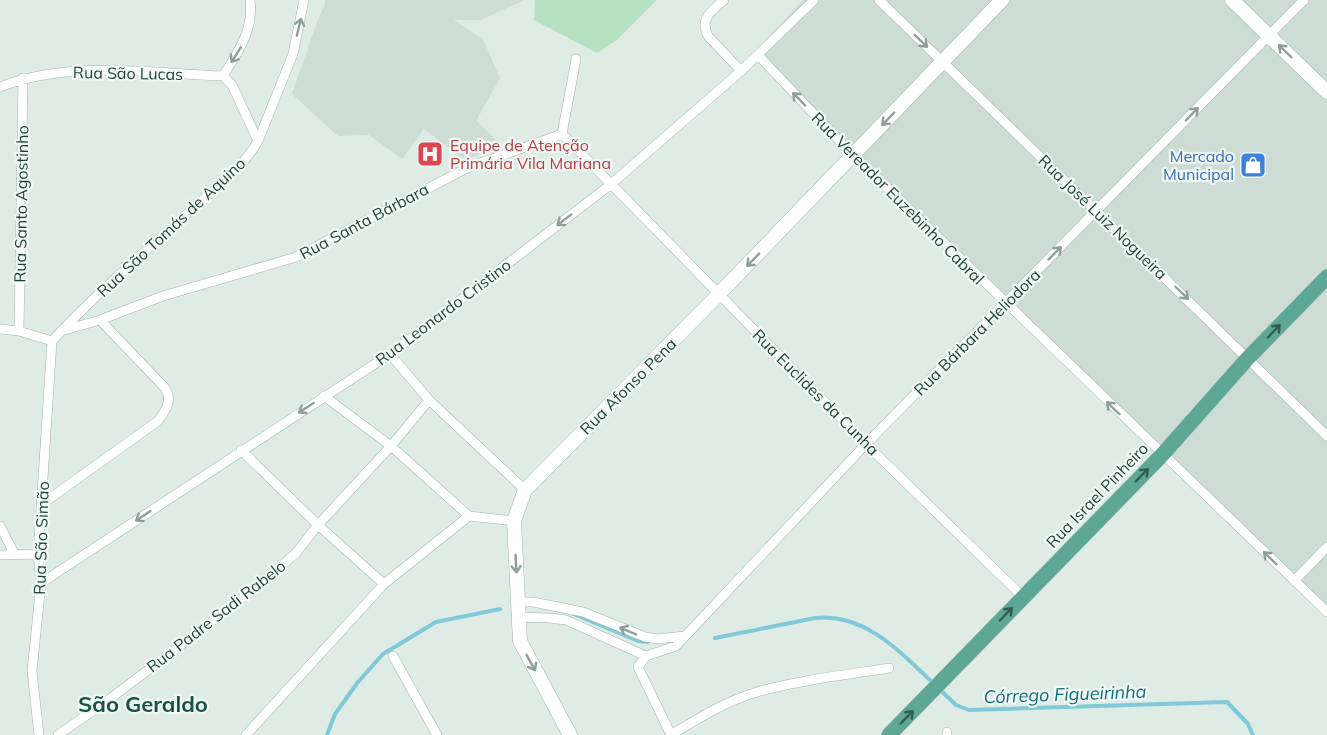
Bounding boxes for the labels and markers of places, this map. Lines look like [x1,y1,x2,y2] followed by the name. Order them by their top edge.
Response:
[450,135,611,173] place label: Equipe de Atenção Primária Vila Mariana
[415,139,445,169] hospital icon: Equipe de Atenção Primária Vila Mariana
[1163,146,1234,184] place label: Mercado Municipal
[1238,150,1268,180] shop icon: Mercado Municipal

